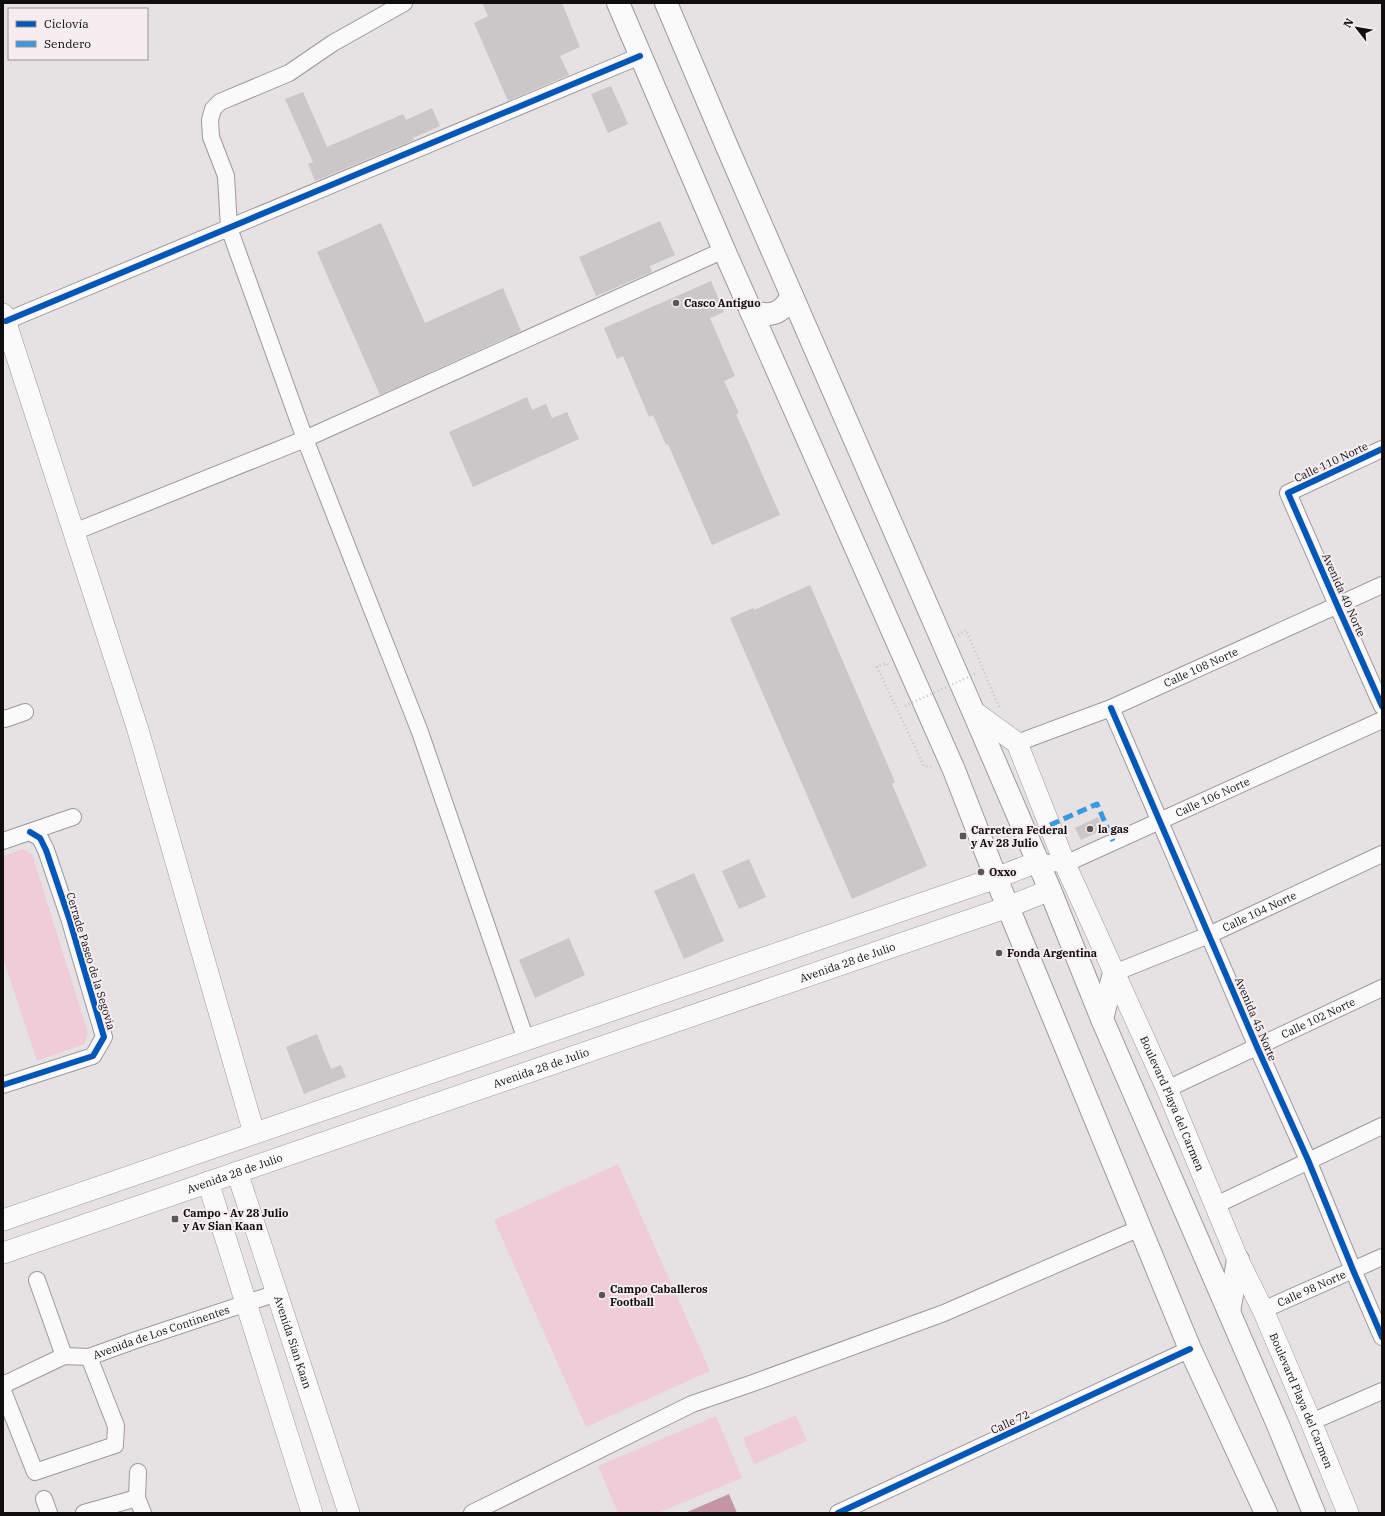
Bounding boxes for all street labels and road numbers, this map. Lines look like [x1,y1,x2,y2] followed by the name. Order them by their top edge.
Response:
[1292,439,1370,485] street label: Calle 110 Norte
[1319,551,1369,639] street label: Avenida 40 Norte
[1162,644,1240,690] street label: Calle 108 Norte
[1173,774,1252,820] street label: Calle 106 Norte
[1220,888,1299,935] street label: Calle 104 Norte
[63,890,119,1032] street label: Cerrade Paseo de la Segovia
[798,939,897,985] street label: Avenida 28 de Julio
[1232,975,1280,1063] street label: Avenida 45 Norte
[1279,995,1357,1041] street label: Calle 102 Norte
[1137,1034,1207,1173] street label: Boulevard Playa del Carmen
[491,1045,591,1091] street label: Avenida 28 de Julio
[185,1150,284,1196] street label: Avenida 28 de Julio
[1275,1267,1348,1310] street label: Calle 98 Norte
[271,1294,315,1390] street label: Avenida Sian Kaan
[91,1302,231,1362] street label: Avenida de Los Continentes
[1267,1331,1336,1470] street label: Boulevard Playa del Carmen
[988,1407,1032,1437] street label: Calle 72

